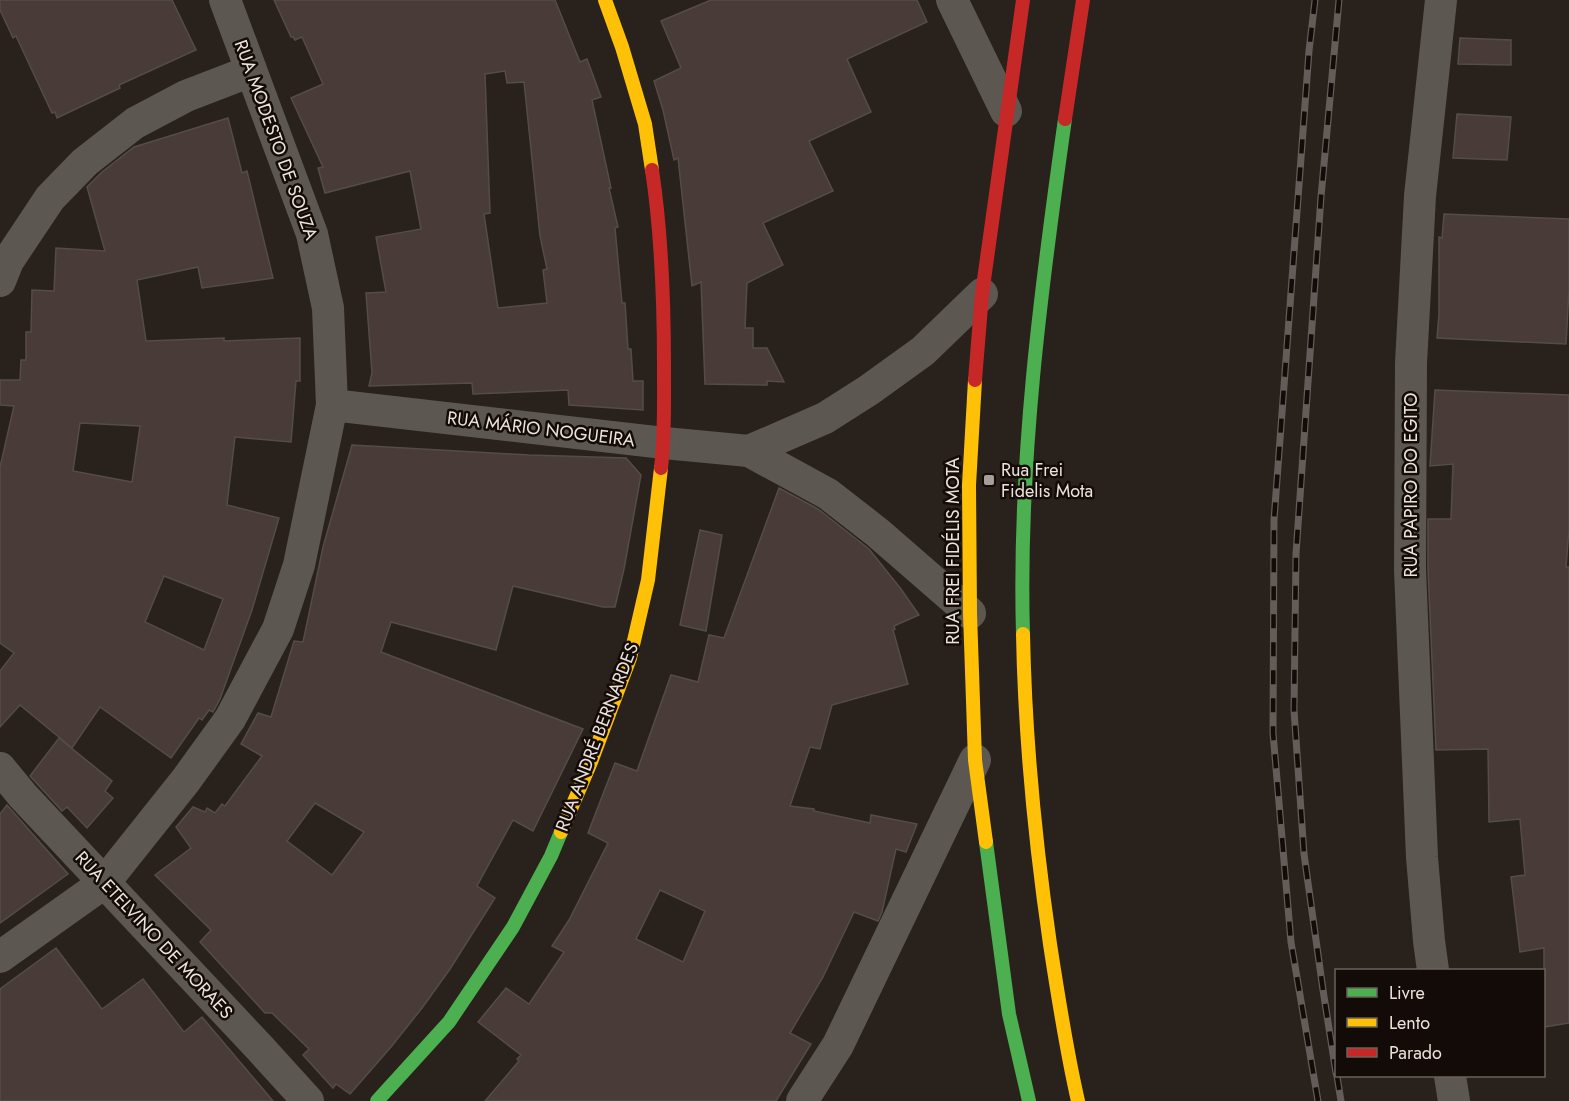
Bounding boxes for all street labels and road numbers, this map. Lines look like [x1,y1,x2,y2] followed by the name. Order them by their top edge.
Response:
[228,36,324,244] street label: RUA MODESTO DE SOUZA
[1398,393,1424,577] street label: RUA PAPIRO DO EGITO
[446,405,636,453] street label: RUA MÁRIO NOGUEIRA
[940,457,966,645] street label: RUA FREI FIDÉLIS MOTA
[549,639,645,835] street label: RUA ANDRÉ BERNARDES
[69,845,239,1025] street label: RUA ETELVINO DE MORAES

